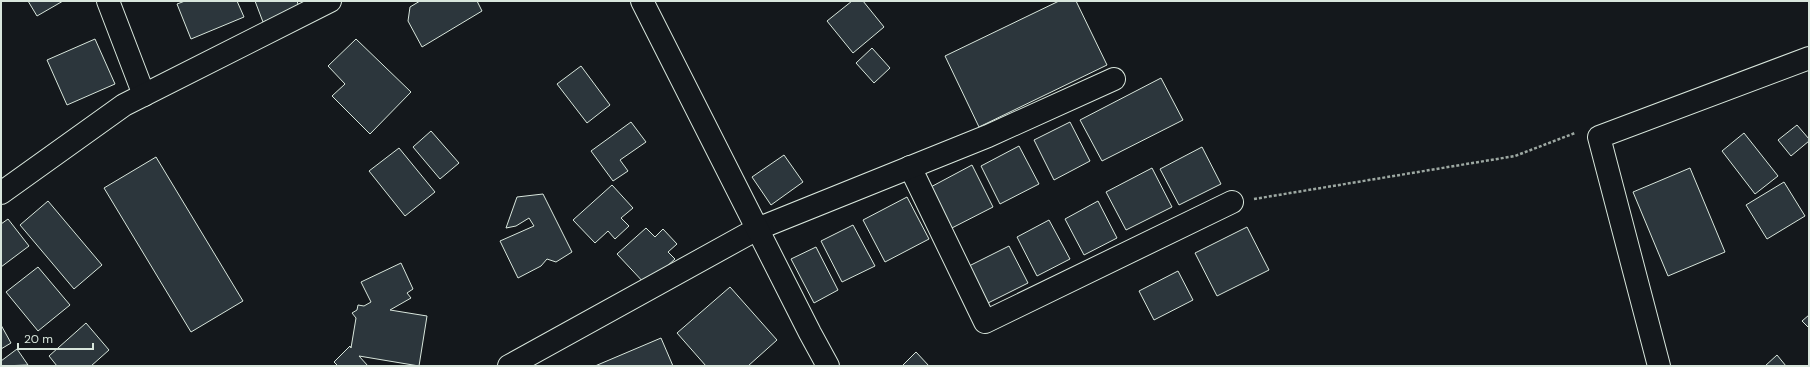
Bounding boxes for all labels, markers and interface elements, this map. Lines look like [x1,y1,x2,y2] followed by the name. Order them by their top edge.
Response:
[18,325,93,351] scale bar
[24,331,53,347] text: 20 m

